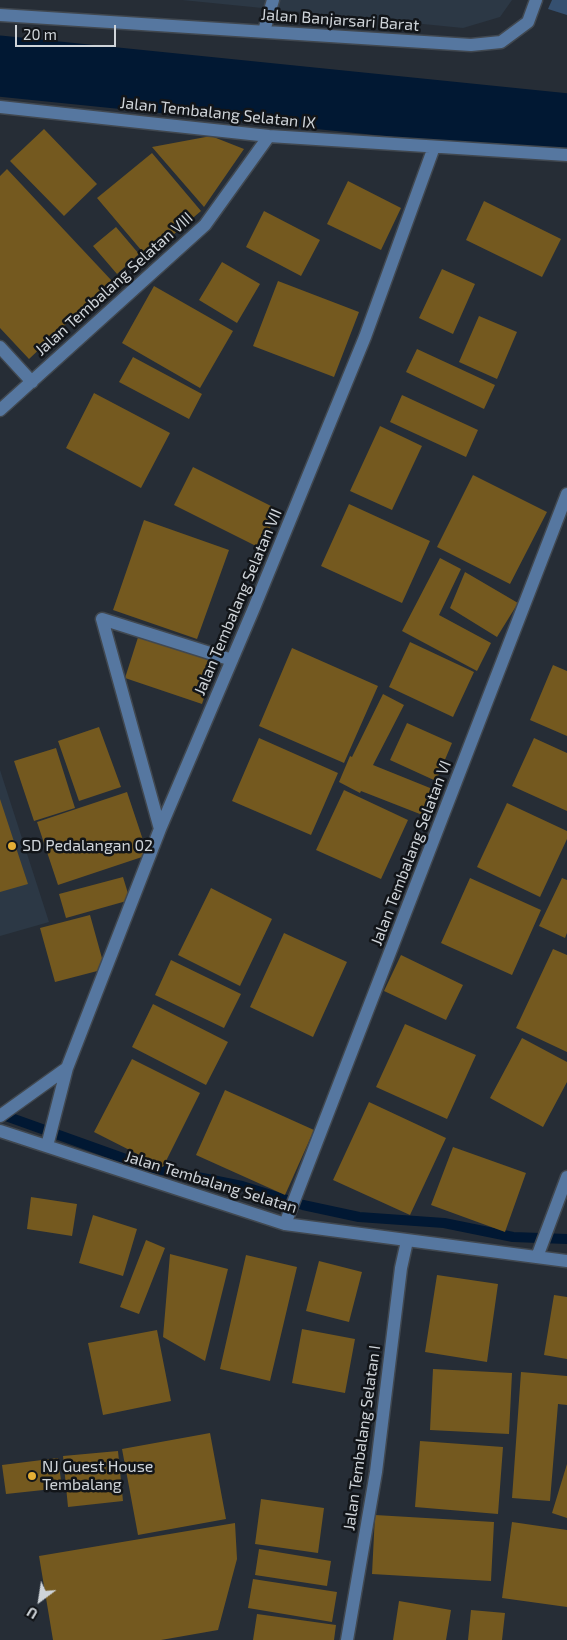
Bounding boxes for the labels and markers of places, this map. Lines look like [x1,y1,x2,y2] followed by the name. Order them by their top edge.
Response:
[22,836,153,856] place label: SD Pedalangan 02
[6,840,18,852] marker: SD Pedalangan 02
[42,1457,153,1495] place label: NJ Guest House Tembalang
[26,1470,38,1482] marker: NJ Guest House Tembalang

